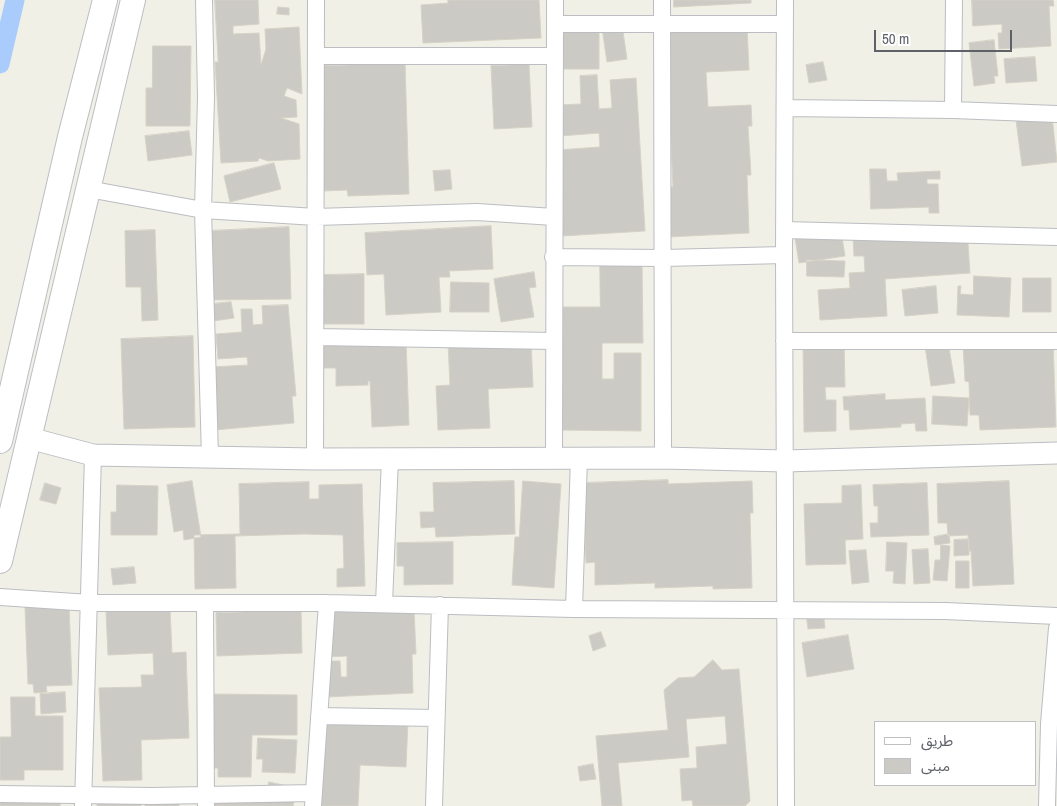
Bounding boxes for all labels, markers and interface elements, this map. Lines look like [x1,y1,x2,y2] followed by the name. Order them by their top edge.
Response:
[877,20,1014,52] scale bar
[882,28,909,49] text: 50 m
[874,721,1037,786] legend
[921,730,953,751] text: طريق
[921,755,950,776] text: مبنى

